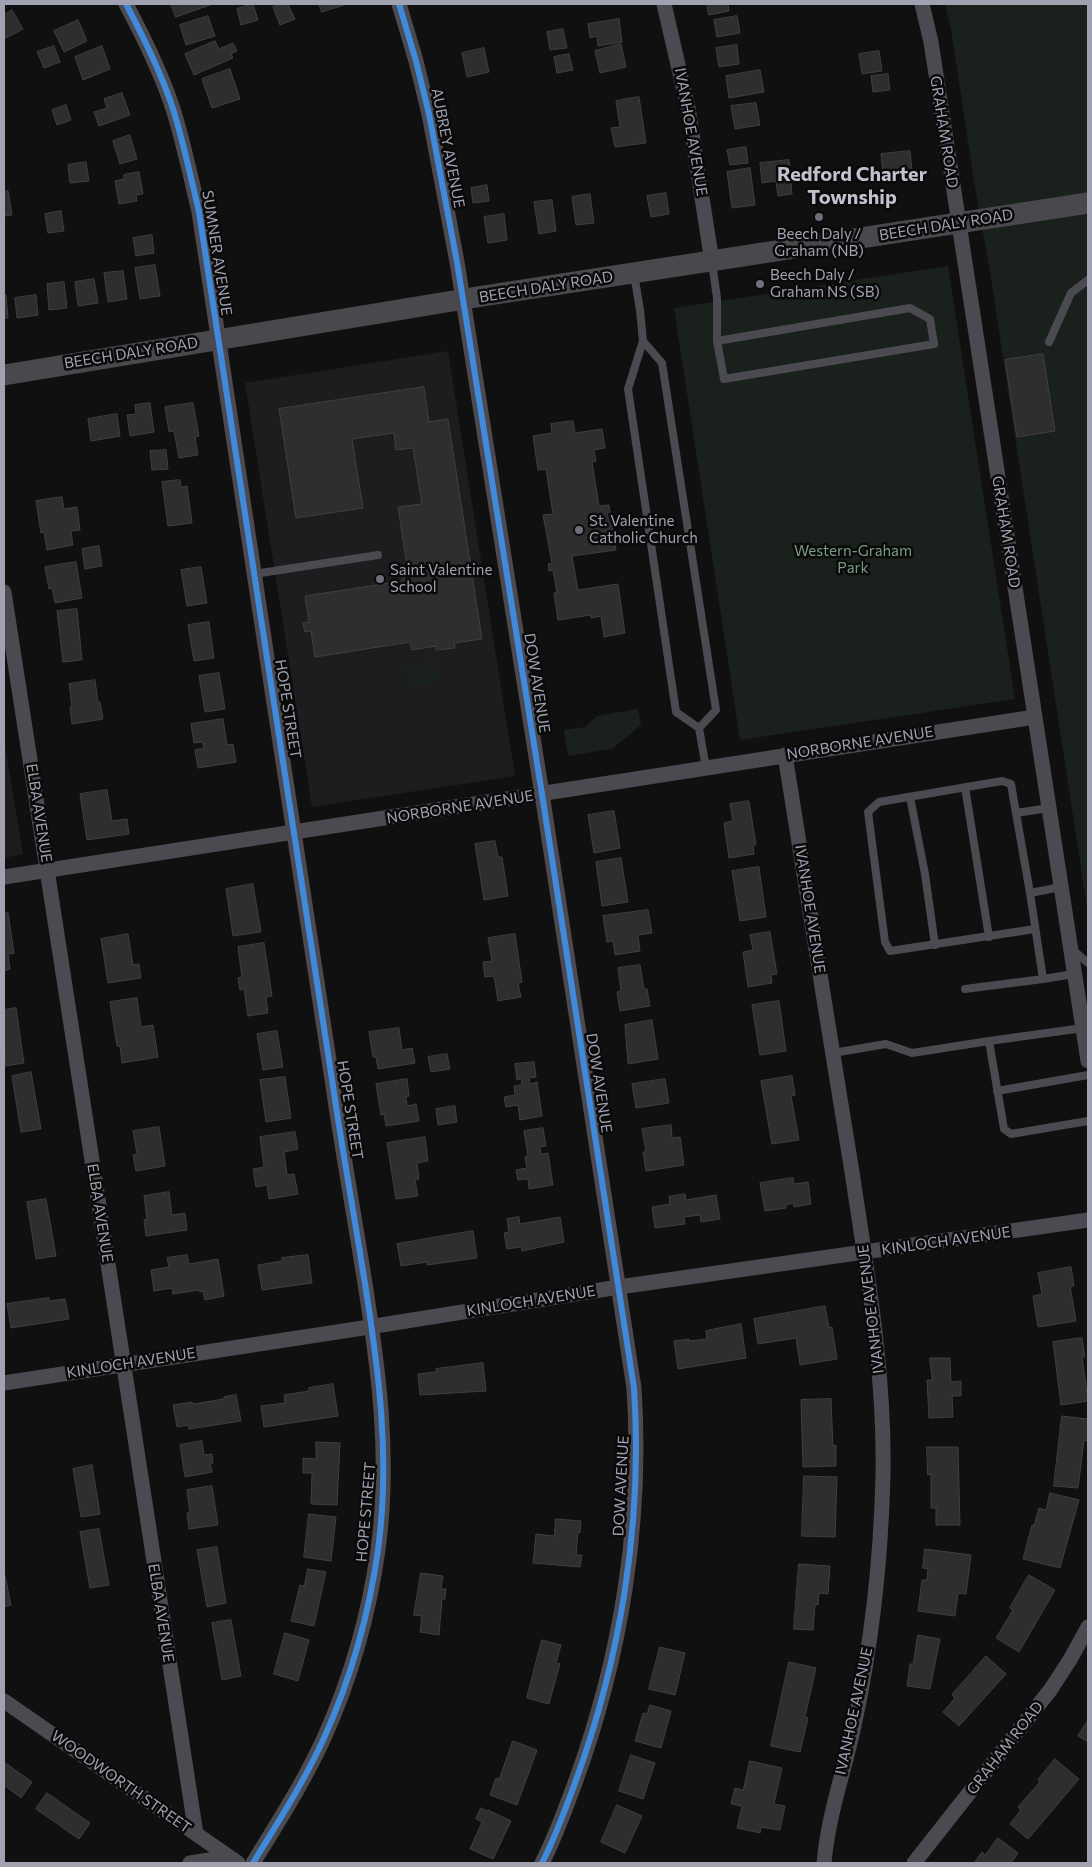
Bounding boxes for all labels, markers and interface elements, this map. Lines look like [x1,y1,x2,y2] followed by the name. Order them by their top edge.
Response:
[671,66,711,198] street label: IVANHOE AVENUE
[926,75,962,189] street label: GRAHAM ROAD
[428,87,468,209] street label: AUBREY AVENUE
[777,162,927,209] district label: Redford Charter Township
[198,189,236,317] street label: SUMNER AVENUE
[878,206,1014,244] street label: BEECH DALY ROAD
[813,211,825,223] marker: Beech Daly / Graham (NB)
[774,225,864,260] place label: Beech Daly / Graham (NB)
[770,266,880,301] place label: Beech Daly / Graham NS (SB)
[478,268,614,306] street label: BEECH DALY ROAD
[754,278,766,290] marker: Beech Daly / Graham NS (SB)
[63,334,199,372] street label: BEECH DALY ROAD
[988,475,1024,589] street label: GRAHAM ROAD
[589,512,698,547] place label: St. Valentine Catholic Church
[573,524,585,536] marker: St. Valentine Catholic Church
[794,542,912,577] park label: Western-Graham Park
[390,561,492,596] place label: Saint Valentine School
[374,573,386,585] marker: Saint Valentine School
[520,632,554,734] street label: DOW AVENUE
[271,658,305,760] street label: HOPE STREET
[785,723,935,763] street label: NORBORNE AVENUE
[22,762,56,864] street label: ELBA AVENUE
[385,787,535,827] street label: NORBORNE AVENUE
[791,843,829,975] street label: IVANHOE AVENUE
[582,1032,616,1134] street label: DOW AVENUE
[333,1059,367,1161] street label: HOPE STREET
[83,1162,117,1264] street label: ELBA AVENUE
[880,1223,1012,1259] street label: KINLOCH AVENUE
[854,1243,888,1375] street label: IVANHOE AVENUE
[465,1282,597,1320] street label: KINLOCH AVENUE
[65,1344,197,1382] street label: KINLOCH AVENUE
[609,1435,633,1537] street label: DOW AVENUE
[353,1461,379,1563] street label: HOPE STREET
[144,1562,178,1664] street label: ELBA AVENUE
[832,1646,876,1776] street label: IVANHOE AVENUE
[963,1698,1047,1798] street label: GRAHAM ROAD
[48,1727,194,1837] street label: WOODWORTH STREET

